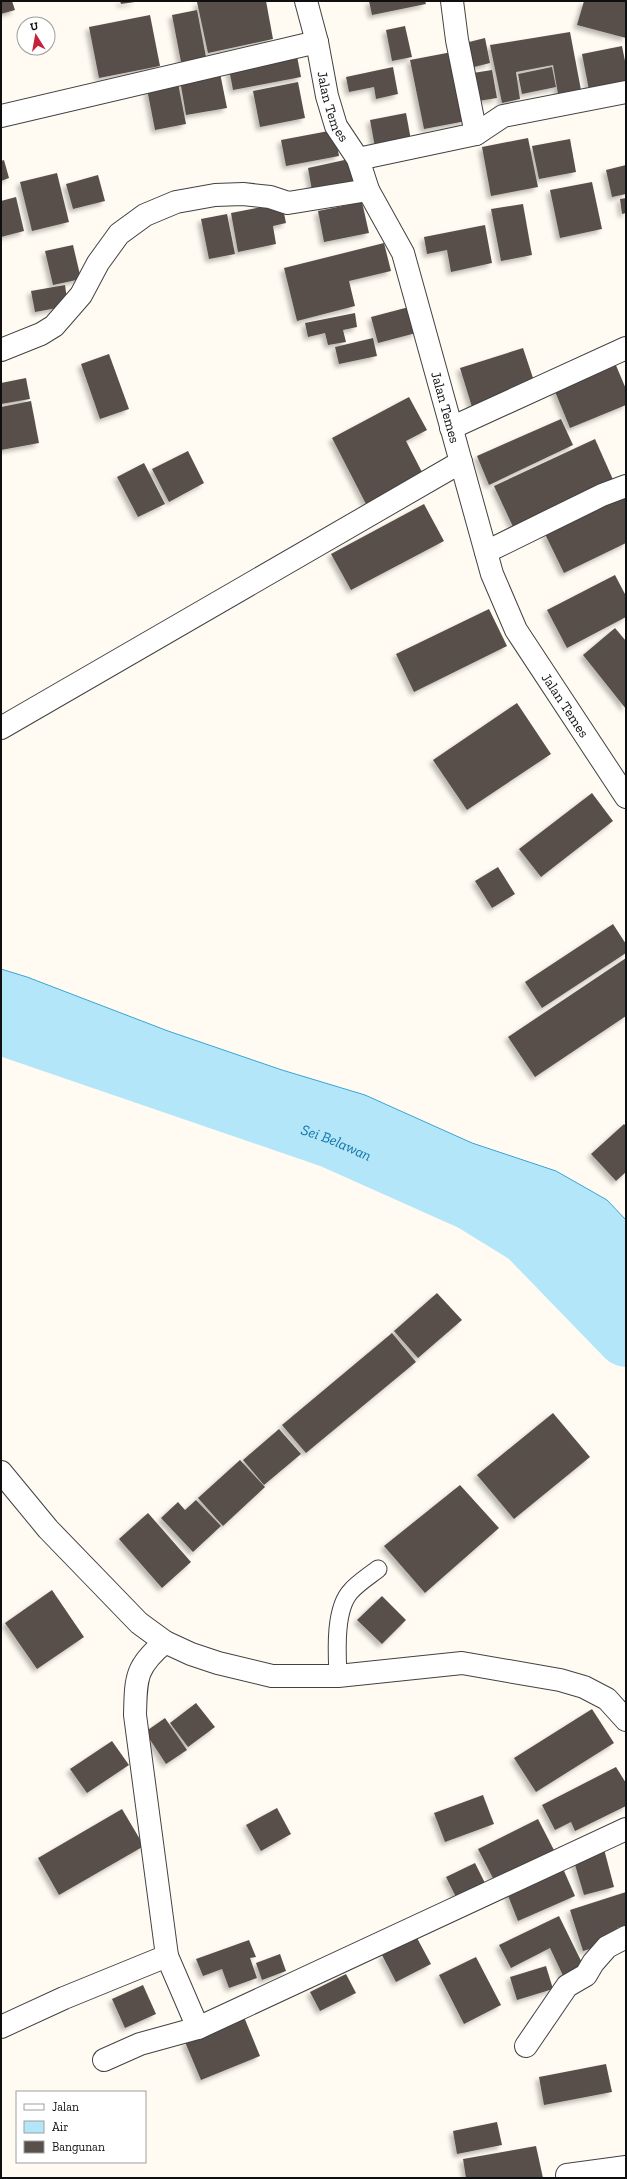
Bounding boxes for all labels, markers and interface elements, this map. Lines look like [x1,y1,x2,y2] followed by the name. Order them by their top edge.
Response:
[16,16,56,56] north arrow
[29,20,39,34] text: U
[314,70,353,145] street label: Jalan Temes
[428,370,464,445] street label: Jalan Temes
[538,670,593,740] street label: Jalan Temes
[299,1120,374,1165] water label: Sei Belawan
[16,2091,146,2163] legend
[52,2100,79,2114] text: Jalan
[52,2120,68,2134] text: Air
[52,2140,105,2154] text: Bangunan

